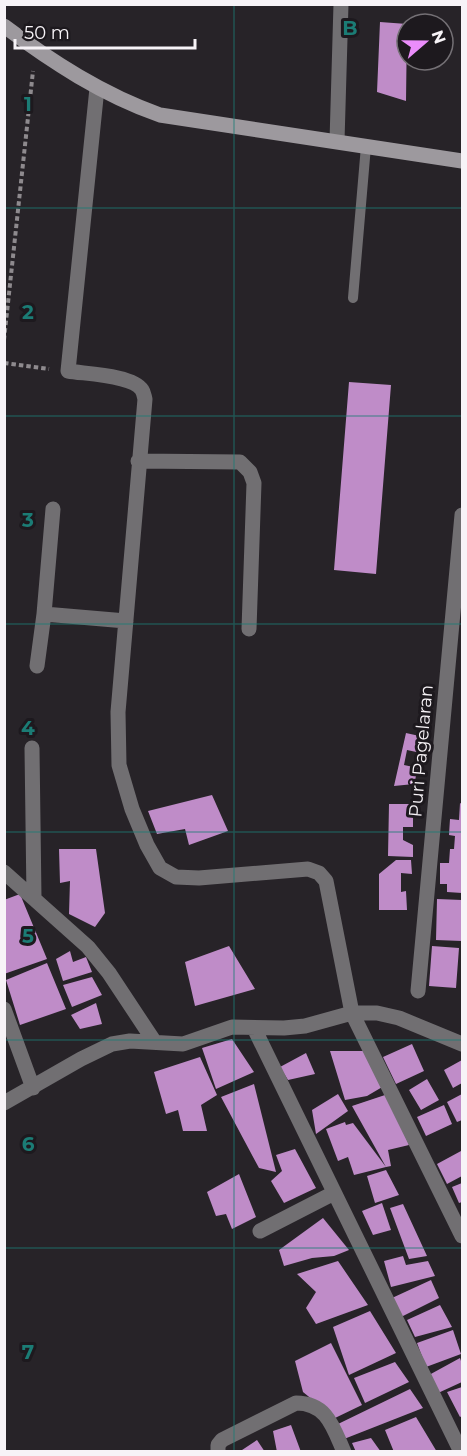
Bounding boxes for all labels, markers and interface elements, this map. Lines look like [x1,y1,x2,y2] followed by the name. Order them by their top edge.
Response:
[15,12,195,50] scale bar
[395,12,455,72] north arrow
[342,16,358,40] text: B
[24,22,70,44] text: 50 m
[427,28,450,46] text: N
[24,92,32,116] text: 1
[22,300,34,324] text: 2
[21,508,34,532] text: 3
[404,684,438,818] street label: Puri Pagelaran
[21,716,35,740] text: 4
[22,924,34,948] text: 5
[22,1132,35,1156] text: 6
[22,1340,34,1364] text: 7

